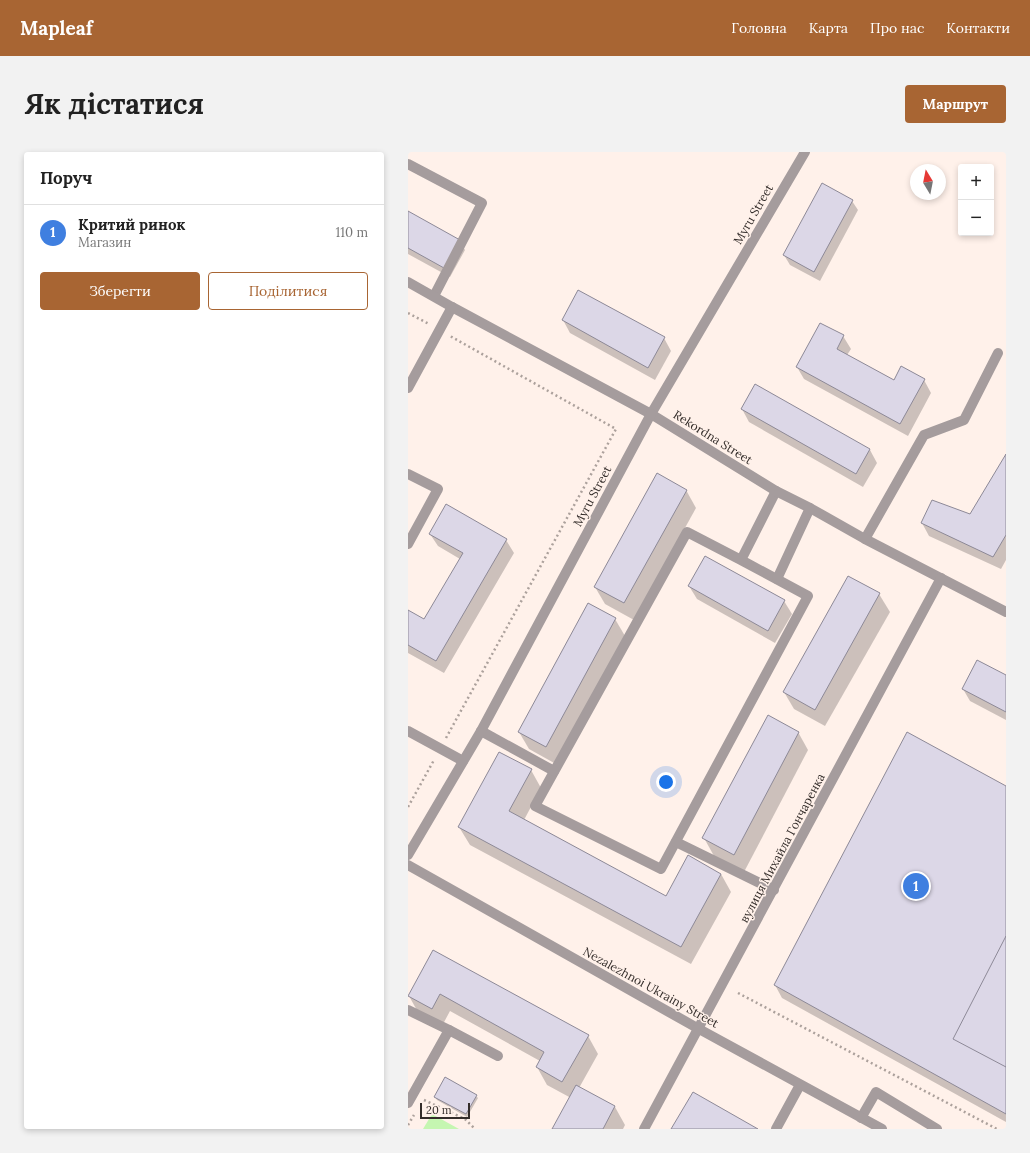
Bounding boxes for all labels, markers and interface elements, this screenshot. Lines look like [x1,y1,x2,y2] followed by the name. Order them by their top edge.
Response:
[20,16,93,40] text: Mapleaf
[731,19,787,37] text: Головна
[809,19,848,37] text: Карта
[870,19,924,37] text: Про нас
[946,19,1010,37] text: Контакти
[905,85,1006,123] button: Маршрут
[24,86,204,122] text: Як дістатися
[910,164,946,200] north arrow
[958,164,994,236] map controls
[958,164,994,200] button: +
[40,167,92,189] text: Поруч
[730,181,776,247] street label: Myru Street
[958,200,994,236] button: −
[78,215,185,234] text: Критий ринок
[50,224,56,241] text: 1
[335,224,368,241] text: 110 m
[78,234,131,251] text: Магазин
[40,272,200,310] button: Зберегти
[208,272,368,310] button: Поділитися
[671,407,756,467] street label: Rekordna Street
[570,463,614,529] street label: Myru Street
[736,771,828,925] street label: вулиця Михайла Гончаренка
[656,772,676,792] your location
[903,871,929,901] pin: 1
[581,943,722,1031] street label: Nezalezhnoi Ukrainy Street
[420,1101,470,1120] scale bar
[426,1103,451,1117] text: 20 m

